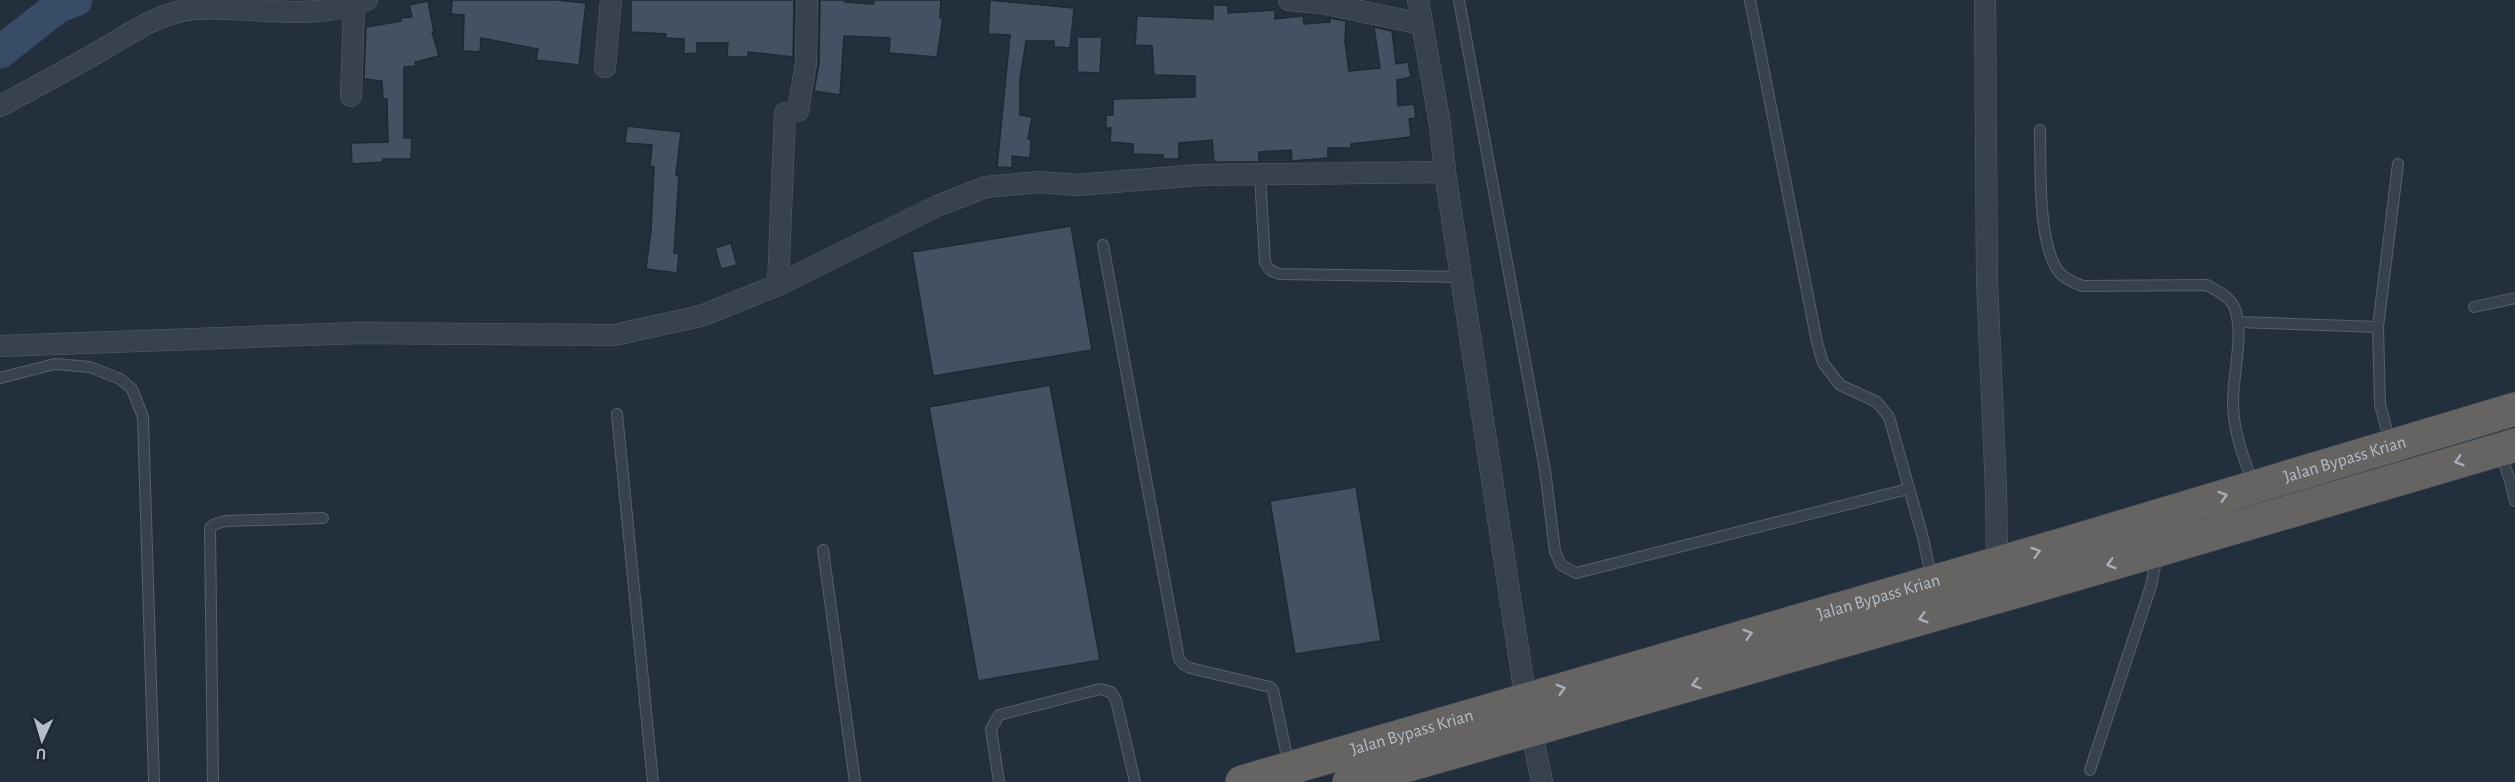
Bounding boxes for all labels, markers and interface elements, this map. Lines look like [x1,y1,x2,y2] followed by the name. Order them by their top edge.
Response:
[2282,433,2408,487] street label: Jalan Bypass Krian
[2454,454,2465,466] one-way arrow
[2217,491,2228,503] one-way arrow
[2030,547,2041,559] one-way arrow
[2106,557,2117,569] one-way arrow
[1815,571,1942,624] street label: Jalan Bypass Krian
[1919,611,1929,624] one-way arrow
[1742,629,1753,641] one-way arrow
[1691,677,1702,689] one-way arrow
[1555,684,1565,696] one-way arrow
[1349,706,1475,759] street label: Jalan Bypass Krian
[12,710,72,770] north arrow
[35,746,47,762] text: U

